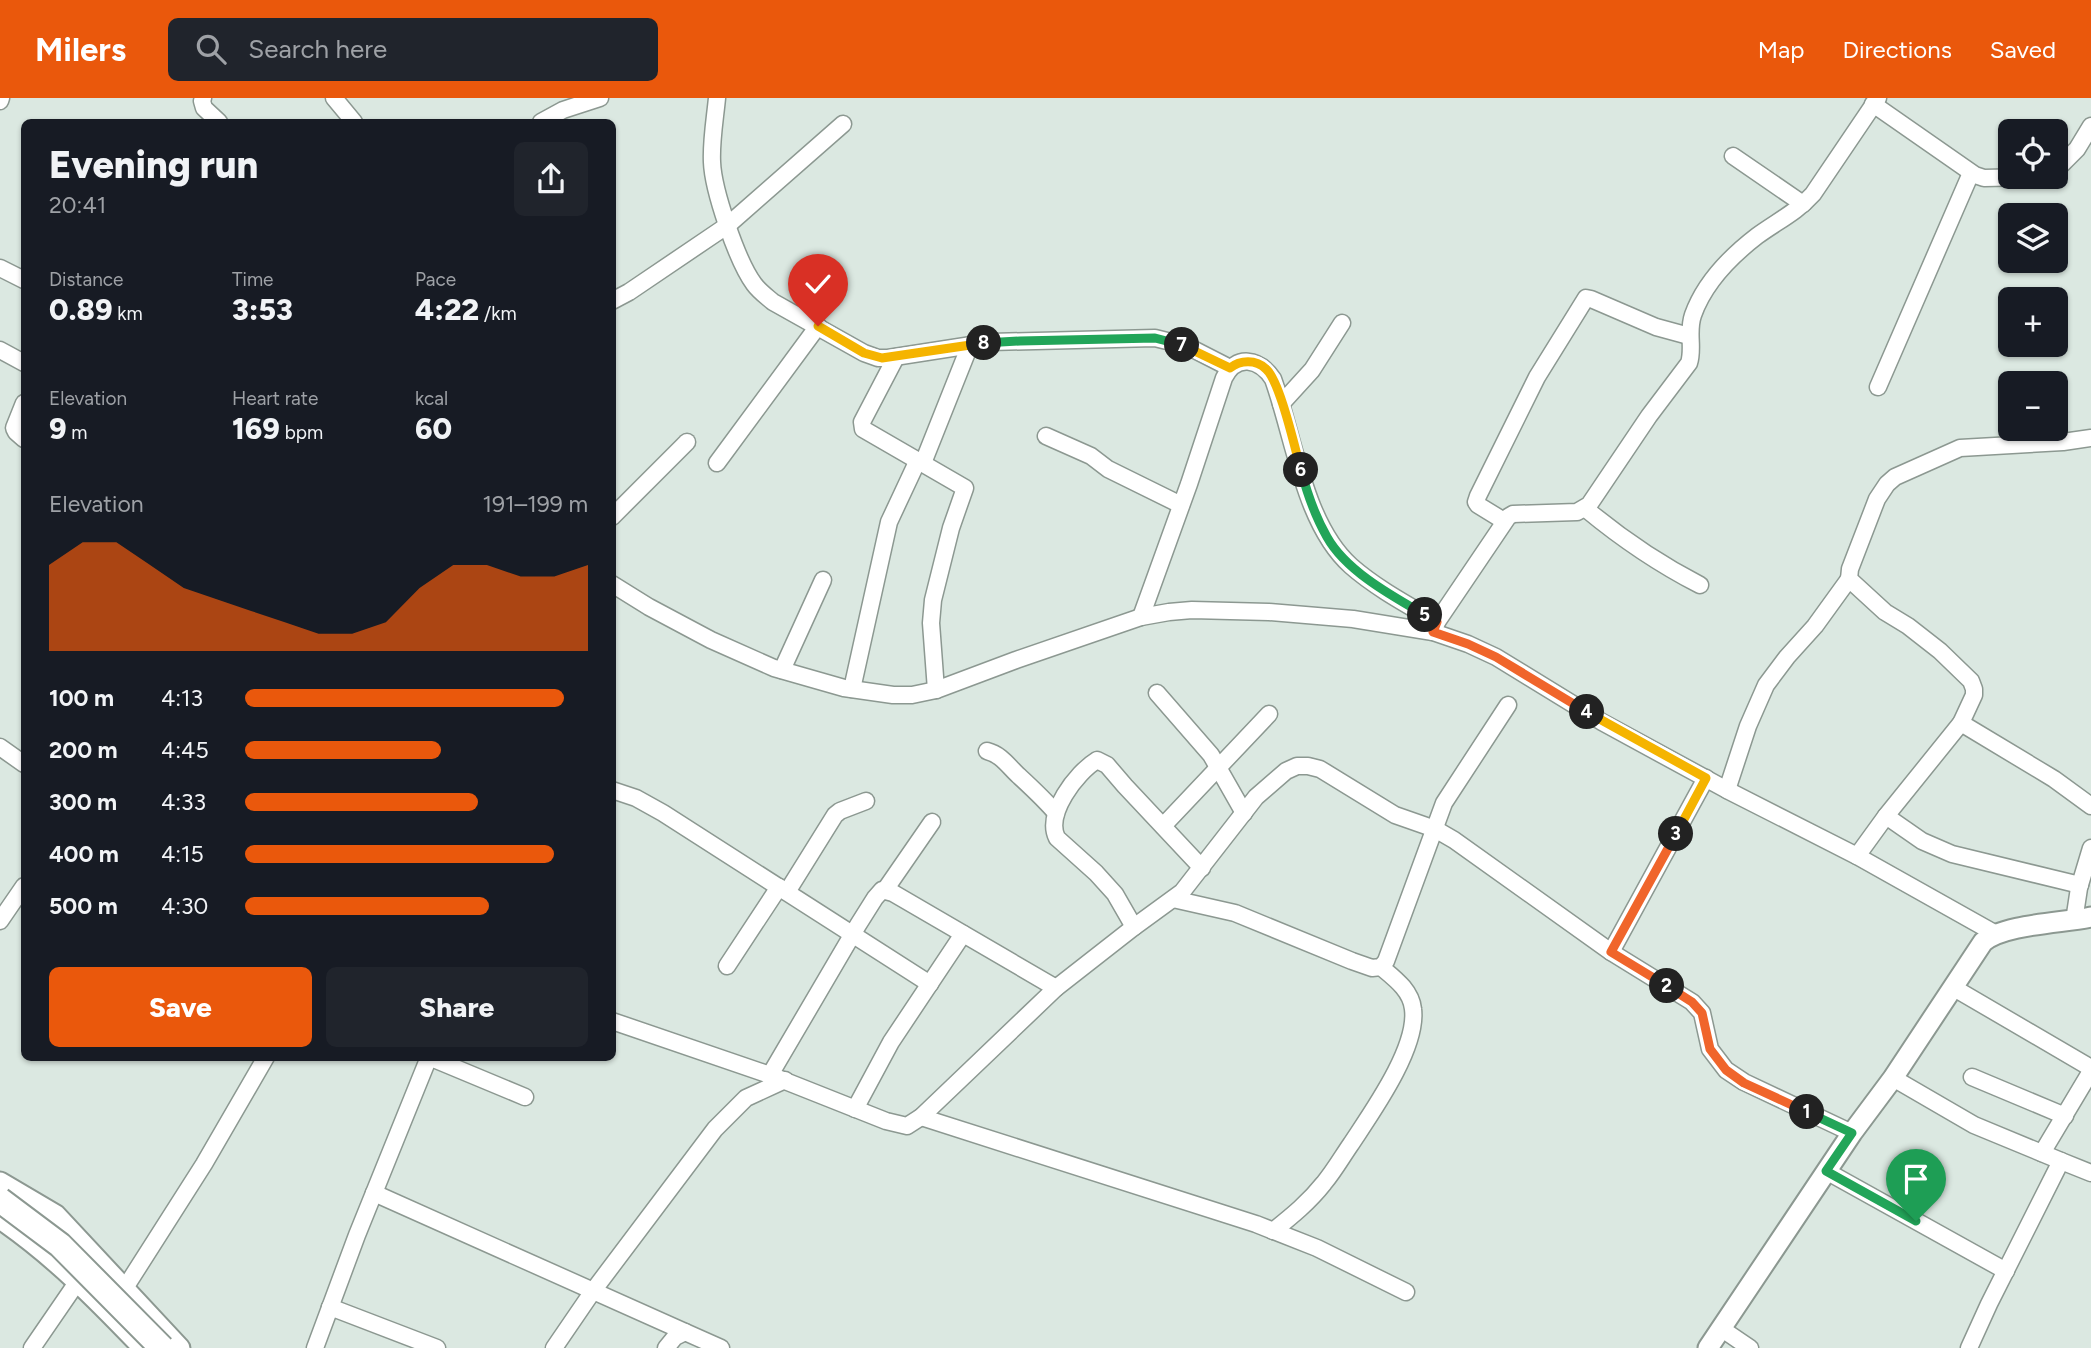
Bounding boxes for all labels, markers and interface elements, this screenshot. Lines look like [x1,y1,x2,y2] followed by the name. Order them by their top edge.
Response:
[168,18,658,81] search box
[35,30,126,69] text: Milers
[192,30,230,68] icon: search
[248,33,387,65] text: Search here
[1758,35,1804,64] text: Map
[1842,35,1952,64] text: Directions
[1990,35,2056,64] text: Saved
[1998,119,2068,441] map controls
[1998,119,2068,189] button: locate
[49,142,258,188] text: Evening run
[514,142,588,216] button: share
[49,191,106,219] text: 20:41
[1998,203,2068,273] button: layers
[788,254,848,326] pin
[799,265,837,303] icon: check
[49,268,123,291] text: Distance
[232,268,273,291] text: Time
[415,268,456,291] text: Pace
[1998,287,2068,357] button: +
[49,291,112,328] text: 0.89
[232,291,293,328] text: 3:53
[415,291,479,328] text: 4:22
[112,302,143,325] text: km
[479,302,517,325] text: /km
[967,326,1002,360] pin: 8
[1164,328,1200,362] pin: 7
[978,331,989,354] text: 8
[1176,333,1187,356] text: 7
[1998,371,2068,441] button: −
[49,387,127,410] text: Elevation
[232,387,318,410] text: Heart rate
[415,387,448,410] text: kcal
[49,410,67,447] text: 9
[232,410,280,447] text: 169
[415,410,452,447] text: 60
[67,421,87,444] text: m
[280,421,323,444] text: bpm
[1284,452,1318,488] pin: 6
[1295,458,1306,481] text: 6
[49,490,144,518] text: Elevation
[483,490,588,518] text: 191–199 m
[1408,598,1442,632] pin: 5
[1419,603,1430,626] text: 5
[49,684,114,712] text: 100 m
[161,684,203,712] text: 4:13
[1570,694,1604,730] pin: 4
[1580,700,1593,723] text: 4
[49,736,118,764] text: 200 m
[161,736,209,764] text: 4:45
[49,788,117,816] text: 300 m
[161,788,206,816] text: 4:33
[1658,816,1694,852] pin: 3
[1670,822,1681,845] text: 3
[49,840,119,868] text: 400 m
[161,840,204,868] text: 4:15
[49,892,118,920] text: 500 m
[161,892,208,920] text: 4:30
[49,967,312,1047] button: Save
[326,967,588,1047] button: Share
[1650,968,1684,1004] pin: 2
[1661,974,1672,997] text: 2
[1790,1094,1825,1130] pin: 1
[1802,1100,1811,1123] text: 1
[1886,1149,1946,1221] pin
[1897,1160,1935,1198] icon: arrive

